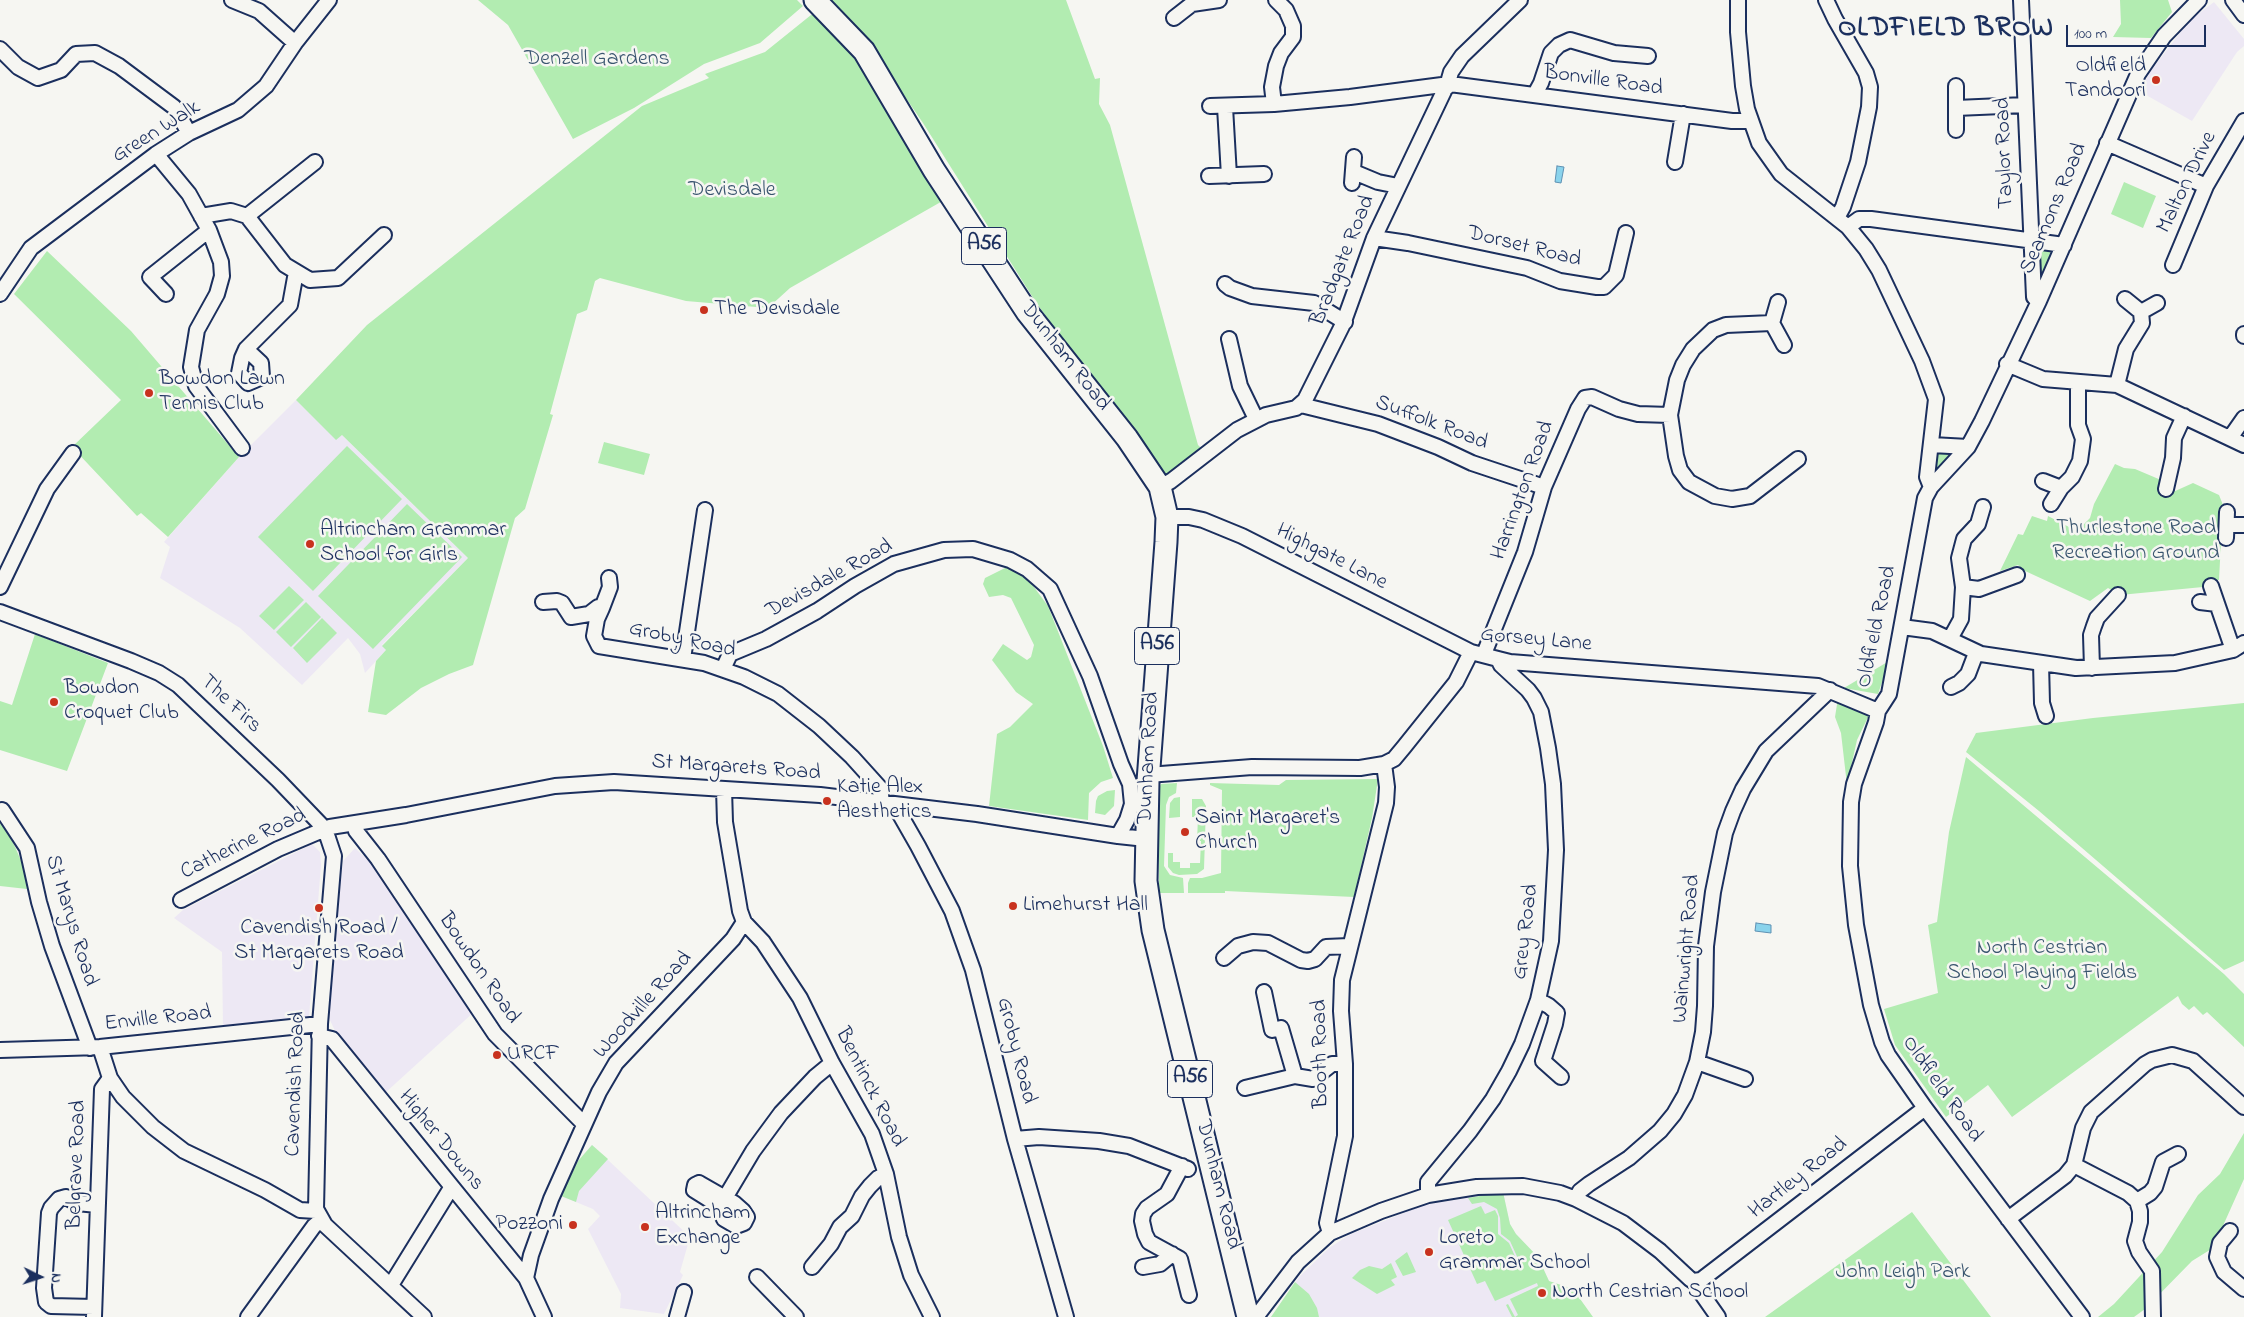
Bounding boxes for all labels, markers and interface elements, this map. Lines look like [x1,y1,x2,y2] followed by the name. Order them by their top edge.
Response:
[1836,13,2056,47] district label: OLDFIELD BROW
[2069,15,2209,47] scale bar
[2074,23,2107,45] text: 100 m
[524,47,670,73] park label: Denzell Gardens
[2065,54,2146,106] place label: Oldfield Tandoori
[1542,61,1664,103] street label: Bonville Road
[2150,74,2162,86] marker: Oldfield Tandoori
[108,96,206,170] street label: Green Walk
[1991,97,2021,209] street label: Taylor Road
[2152,128,2224,238] street label: Malton Drive
[2016,140,2094,278] street label: Seamons Road
[688,178,776,204] park label: Devisdale
[1306,192,1382,330] street label: Bradgate Road
[1464,221,1584,275] street label: Dorset Road
[962,228,1006,264] road number: A56
[714,297,840,323] place label: The Devisdale
[1013,297,1115,417] street label: Dunham Road
[698,304,710,316] marker: The Devisdale
[159,367,285,418] place label: Bowdon Lawn Tennis Club
[143,387,155,399] marker: Bowdon Lawn Tennis Club
[1371,390,1491,458] street label: Suffolk Road
[1487,418,1561,564] street label: Harrington Road
[2052,516,2220,568] park label: Thurlestone Road Recreation Ground
[320,518,506,570] place label: Altrincham Grammar School for Girls
[1271,519,1391,597] street label: Highgate Lane
[762,534,898,626] street label: Devisdale Road
[304,538,316,550] marker: Altrincham Grammar School for Girls
[1852,564,1904,690] street label: Oldfield Road
[626,617,738,665] street label: Groby Road
[1479,623,1593,659] street label: Gorsey Lane
[1134,627,1180,664] road number: A56
[194,670,266,740] street label: The Firs
[64,676,179,728] place label: Bowdon Croquet Club
[1133,691,1167,825] street label: Dunham Road
[48,696,60,708] marker: Bowdon Croquet Club
[651,750,821,788] street label: St Margarets Road
[837,775,932,826] place label: Katie Alex Aesthetics
[821,795,833,807] marker: Katie Alex Aesthetics
[177,803,311,887] street label: Catherine Road
[1195,806,1340,858] place label: Saint Margaret's Church
[1179,826,1191,838] marker: Saint Margaret's Church
[38,852,102,990] street label: St Marys Road
[1668,874,1708,1024] street label: Wainwright Road
[1508,883,1546,981] street label: Grey Road
[1023,893,1148,919] place label: Limehurst Hall
[1007,900,1019,912] marker: Limehurst Hall
[313,902,325,914] marker: Cavendish Road / St Margarets Road
[431,908,525,1030] street label: Bowdon Road
[234,916,404,968] place label: Cavendish Road / St Margarets Road
[1947,936,2137,988] park label: North Cestrian School Playing Fields
[589,947,699,1065] street label: Woodville Road
[989,995,1041,1107] street label: Groby Road
[1308,999,1336,1109] street label: Booth Road
[103,1001,213,1039] street label: Enville Road
[281,1011,313,1157] street label: Cavendish Road
[828,1024,910,1152] street label: Bentinck Road
[1895,1032,1987,1148] street label: Oldfield Road
[507,1042,560,1068] place label: URCF
[491,1049,503,1061] marker: URCF
[1168,1060,1212,1098] road number: A56
[391,1085,489,1197] street label: Higher Downs
[63,1100,93,1230] street label: Belgrave Road
[1188,1118,1246,1252] street label: Dunham Road
[1744,1132,1854,1226] street label: Hartley Road
[655,1201,750,1252] place label: Altrincham Exchange
[495,1212,563,1238] place label: Pozzoni
[567,1219,579,1231] marker: Pozzoni
[639,1221,651,1233] marker: Altrincham Exchange
[1439,1226,1590,1278] place label: Loreto Grammar School
[1423,1246,1435,1258] marker: Loreto Grammar School
[15,1252,65,1302] north arrow
[1836,1260,1970,1286] park label: John Leigh Park
[45,1273,66,1284] text: N
[1552,1280,1748,1306] place label: North Cestrian School
[1536,1287,1548,1299] marker: North Cestrian School

